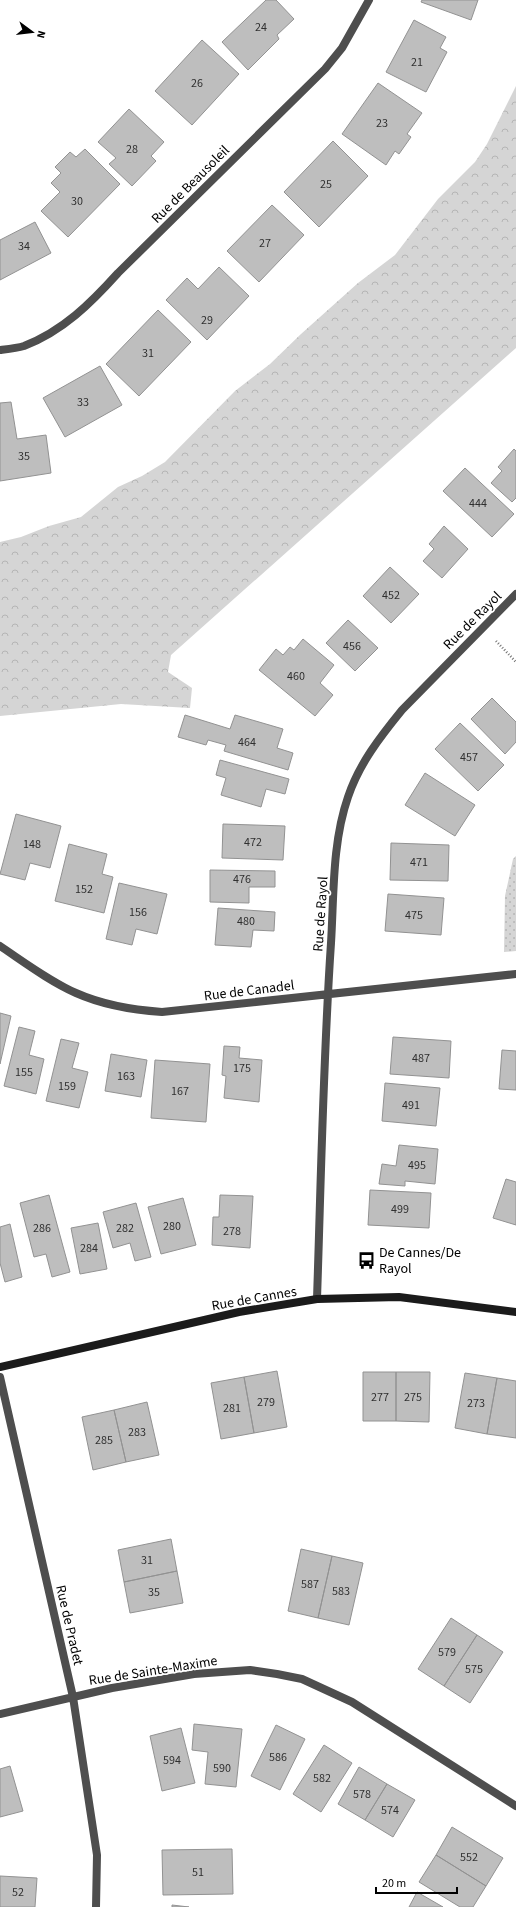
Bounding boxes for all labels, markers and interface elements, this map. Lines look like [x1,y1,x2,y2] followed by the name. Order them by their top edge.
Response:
[12,12,52,52] north arrow
[255,19,267,36] house number: 24
[33,29,49,40] text: N
[411,54,423,71] house number: 21
[191,75,203,92] house number: 26
[376,115,388,132] house number: 23
[126,141,138,158] house number: 28
[147,141,235,228] street label: Rue de Beausoleil
[320,176,332,193] house number: 25
[71,193,83,210] house number: 30
[259,235,271,252] house number: 27
[18,238,30,255] house number: 34
[201,312,213,329] house number: 29
[142,345,154,362] house number: 31
[77,394,89,411] house number: 33
[18,448,30,465] house number: 35
[469,495,487,512] house number: 444
[382,587,400,604] house number: 452
[439,587,507,654] street label: Rue de Rayol
[343,638,361,655] house number: 456
[287,668,305,685] house number: 460
[238,734,256,751] house number: 464
[460,749,478,766] house number: 457
[244,834,262,851] house number: 472
[23,836,41,853] house number: 148
[410,854,428,871] house number: 471
[233,871,251,888] house number: 476
[308,875,334,952] street label: Rue de Rayol
[75,881,93,898] house number: 152
[129,904,147,921] house number: 156
[405,907,423,924] house number: 475
[237,913,255,930] house number: 480
[203,975,296,1006] street label: Rue de Canadel
[412,1050,430,1067] house number: 487
[233,1060,251,1077] house number: 175
[15,1064,33,1081] house number: 155
[117,1068,135,1085] house number: 163
[58,1078,76,1095] house number: 159
[171,1083,189,1100] house number: 167
[402,1097,420,1114] house number: 491
[408,1157,426,1174] house number: 495
[391,1201,409,1218] house number: 499
[163,1218,181,1235] house number: 280
[33,1220,51,1237] house number: 286
[116,1220,134,1237] house number: 282
[223,1223,241,1240] house number: 278
[80,1240,98,1257] house number: 284
[379,1243,461,1279] place label: De Cannes/De Rayol
[356,1250,376,1270] bus stop icon: De Cannes/De Rayol
[210,1282,298,1316] street label: Rue de Cannes
[371,1389,389,1406] house number: 277
[404,1389,422,1406] house number: 275
[257,1394,275,1411] house number: 279
[467,1395,485,1412] house number: 273
[223,1400,241,1417] house number: 281
[128,1424,146,1441] house number: 283
[95,1432,113,1449] house number: 285
[141,1552,153,1569] house number: 31
[301,1576,319,1593] house number: 587
[50,1583,88,1668] street label: Rue de Pradet
[332,1583,350,1600] house number: 583
[148,1584,160,1601] house number: 35
[438,1644,456,1661] house number: 579
[87,1651,219,1691] street label: Rue de Sainte-Maxime
[465,1661,483,1678] house number: 575
[269,1749,287,1766] house number: 586
[163,1752,181,1769] house number: 594
[213,1760,231,1777] house number: 590
[313,1770,331,1787] house number: 582
[353,1786,371,1803] house number: 578
[381,1802,399,1819] house number: 574
[460,1849,478,1866] house number: 552
[192,1864,204,1881] house number: 51
[376,1869,457,1895] scale bar
[382,1875,406,1892] text: 20 m
[12,1884,24,1901] house number: 52

